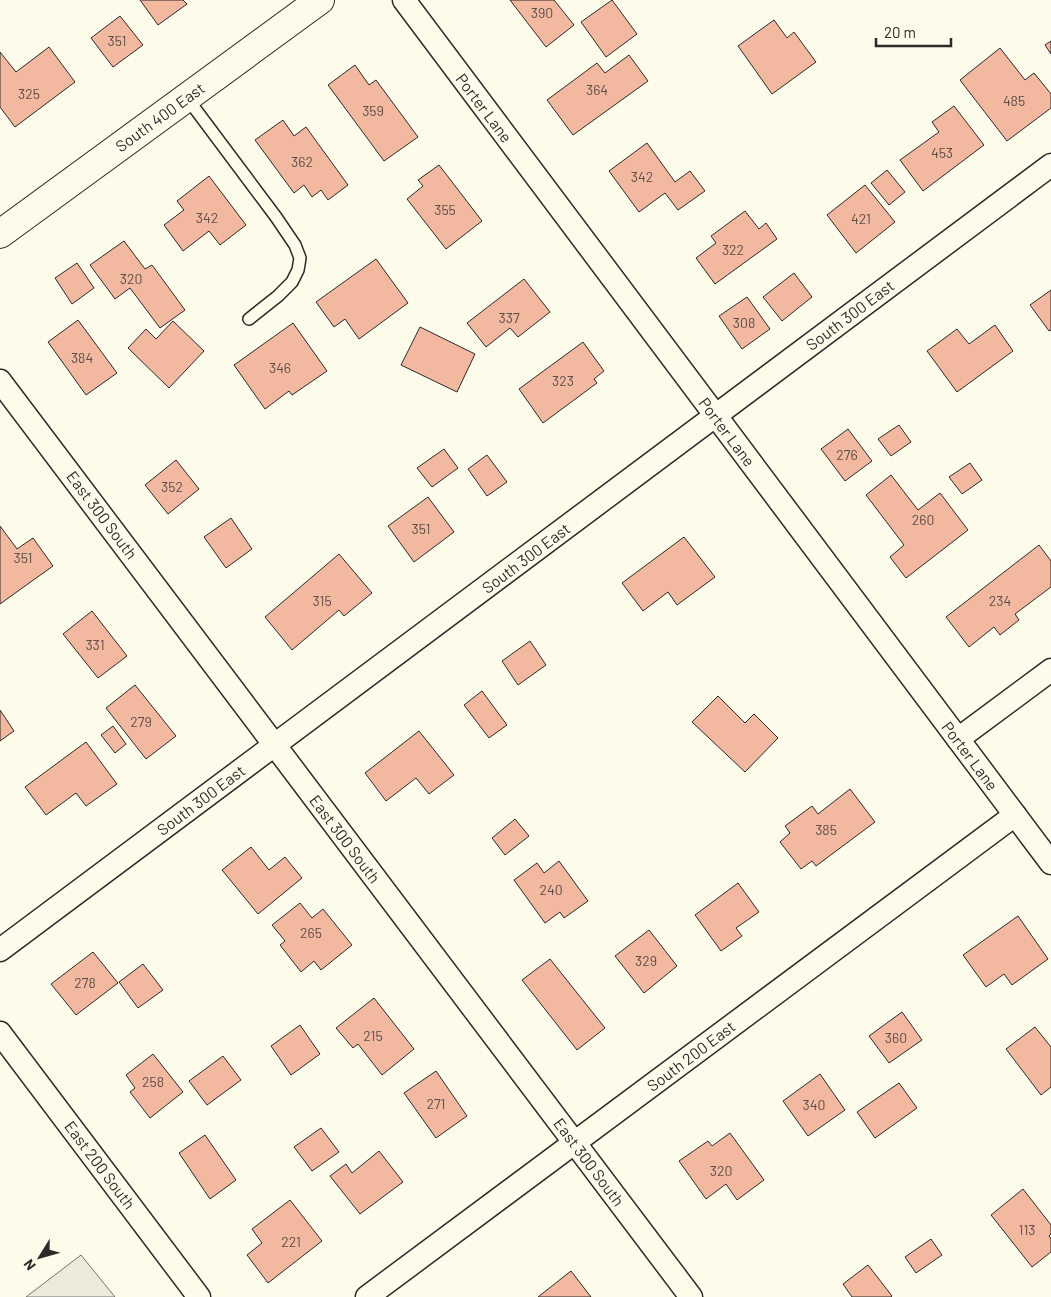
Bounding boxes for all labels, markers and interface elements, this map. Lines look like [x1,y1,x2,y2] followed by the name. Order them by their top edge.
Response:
[531,4,553,21] house number: 390
[876,15,951,47] scale bar
[884,23,916,41] text: 20 m
[108,32,126,49] house number: 351
[452,69,516,146] street label: Porter Lane
[111,78,208,155] street label: South 400 East
[586,81,608,98] house number: 364
[18,85,40,102] house number: 325
[1003,92,1025,109] house number: 485
[362,102,384,119] house number: 359
[931,144,953,161] house number: 453
[291,153,313,170] house number: 362
[631,168,653,185] house number: 342
[434,201,456,218] house number: 355
[196,209,218,226] house number: 342
[851,210,871,227] house number: 421
[722,241,744,258] house number: 322
[120,270,142,287] house number: 320
[802,275,897,354] street label: South 300 East
[498,309,520,326] house number: 337
[733,314,755,331] house number: 308
[71,349,93,366] house number: 384
[269,359,291,376] house number: 346
[552,372,574,389] house number: 323
[695,393,759,470] street label: Porter Lane
[836,446,858,463] house number: 276
[63,467,142,562] street label: East 300 South
[161,478,183,495] house number: 352
[912,511,934,528] house number: 260
[478,518,573,597] street label: South 300 East
[412,520,430,537] house number: 351
[14,549,32,566] house number: 351
[312,592,332,609] house number: 315
[989,592,1011,609] house number: 234
[85,636,105,653] house number: 331
[130,713,152,730] house number: 279
[938,717,1002,794] street label: Porter Lane
[153,760,248,839] street label: South 300 East
[306,791,385,886] street label: East 300 South
[815,821,837,838] house number: 385
[539,881,563,898] house number: 240
[300,924,322,941] house number: 265
[635,952,657,969] house number: 329
[74,974,96,991] house number: 278
[643,1016,739,1095] street label: South 200 East
[363,1027,383,1044] house number: 215
[885,1029,907,1046] house number: 360
[142,1073,164,1090] house number: 258
[426,1095,446,1112] house number: 271
[803,1096,825,1113] house number: 340
[550,1114,629,1209] street label: East 300 South
[61,1117,140,1213] street label: East 200 South
[710,1162,732,1179] house number: 320
[1018,1221,1036,1238] house number: 113
[15,1232,65,1282] north arrow
[281,1233,301,1250] house number: 221
[20,1256,39,1274] text: N

